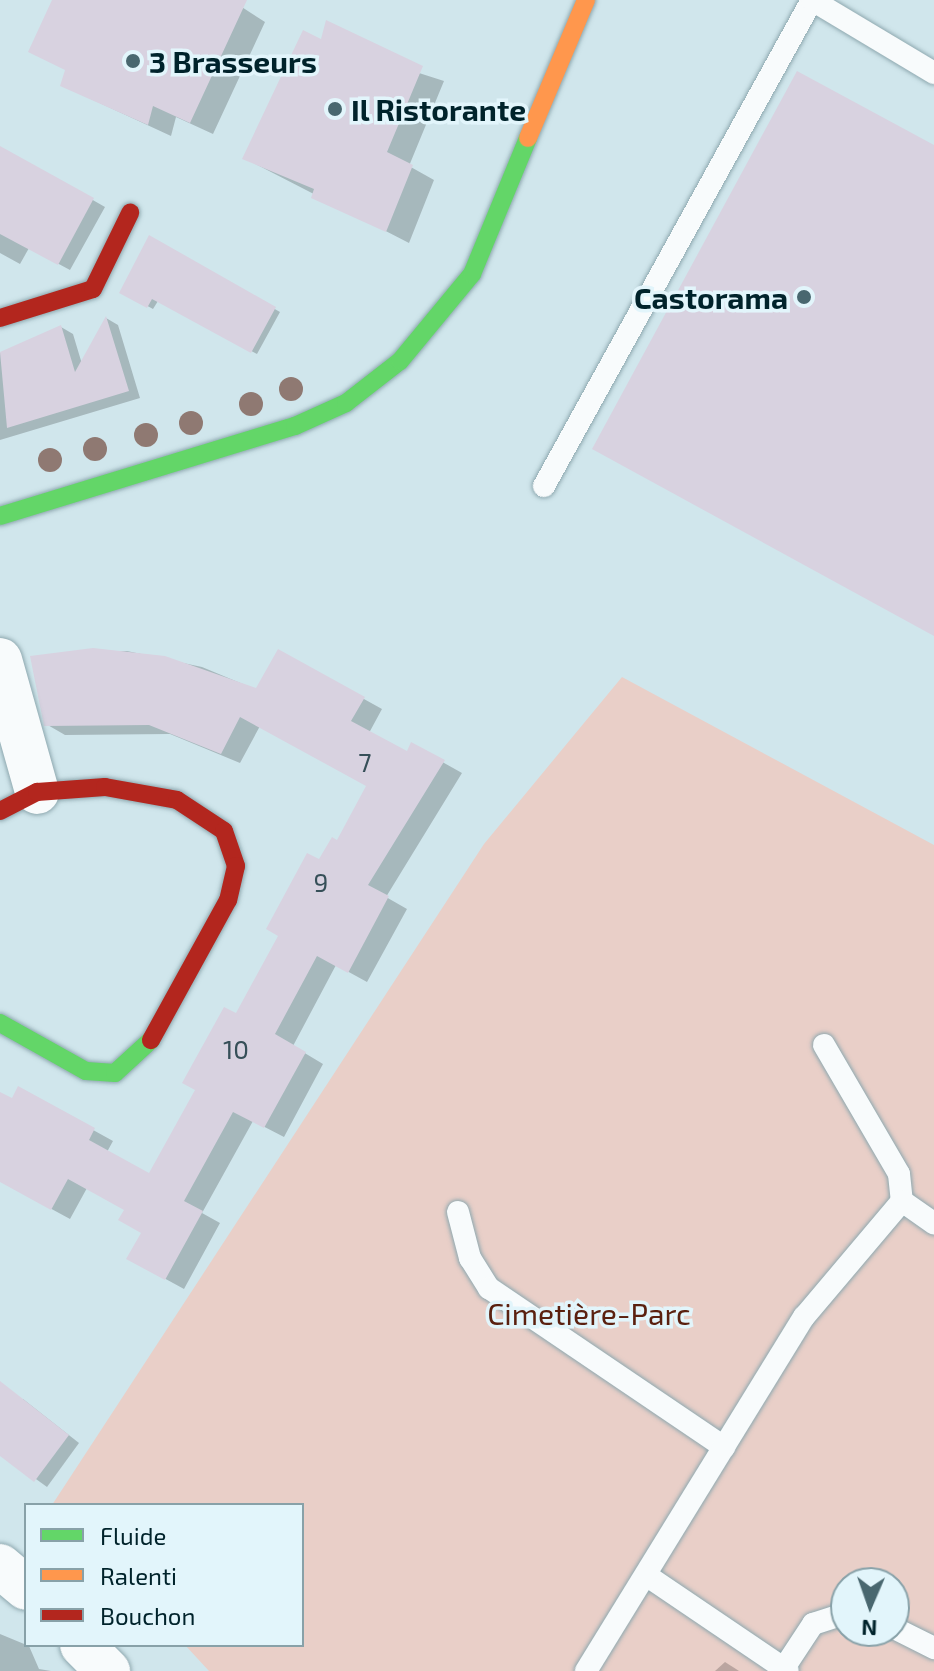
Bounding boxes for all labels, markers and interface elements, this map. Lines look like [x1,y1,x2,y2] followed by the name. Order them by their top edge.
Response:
[149,43,317,79] place label: 3 Brasseurs
[124,52,142,70] marker: 3 Brasseurs
[351,91,527,127] place label: Il Ristorante
[326,100,344,118] marker: Il Ristorante
[634,279,788,315] place label: Castorama
[795,288,813,306] marker: Castorama
[358,746,372,778] house number: 7
[314,866,328,898] house number: 9
[223,1033,249,1065] house number: 10
[487,1295,691,1331] park label: Cimetière-Parc
[24,1503,304,1647] legend
[100,1521,166,1550] text: Fluide
[100,1561,177,1590] text: Ralenti
[830,1567,910,1647] north arrow
[100,1601,195,1630] text: Bouchon
[861,1616,878,1642] text: N

